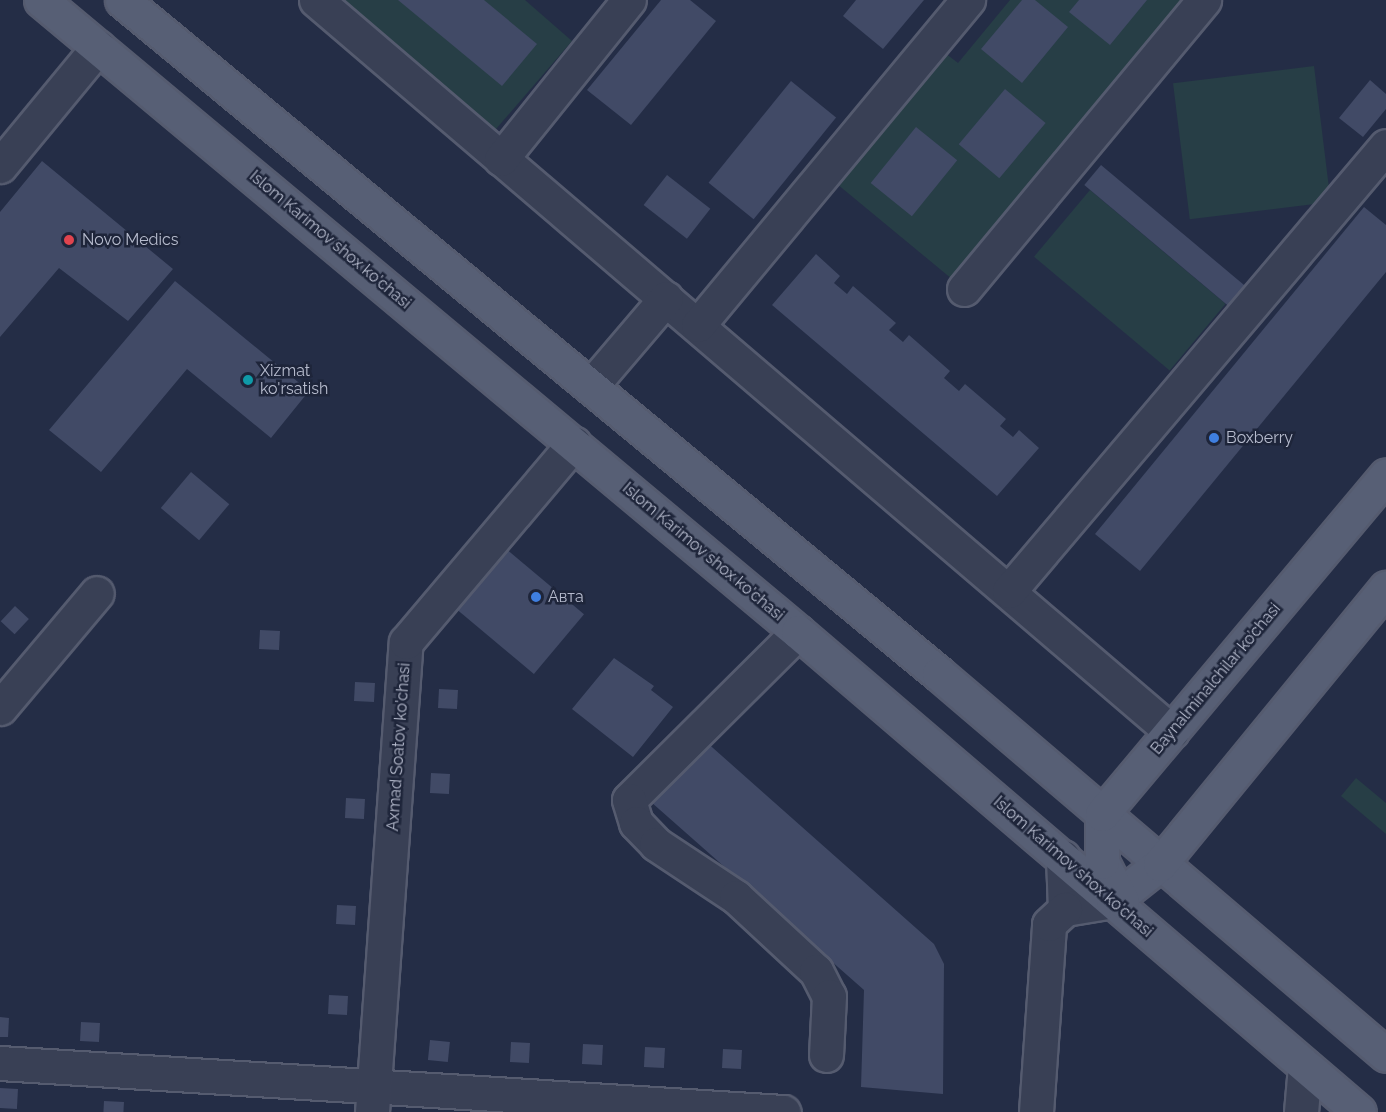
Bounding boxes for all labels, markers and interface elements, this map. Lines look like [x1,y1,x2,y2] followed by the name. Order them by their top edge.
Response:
[245,167,415,313] street label: Islom Karimov shox ko'chasi
[82,230,179,250] place label: Novo Medics
[60,231,78,249] marker: Novo Medics
[260,361,328,399] place label: Xizmat ko'rsatish
[241,373,255,387] marker: Xizmat ko'rsatish
[1226,428,1293,448] place label: Boxberry
[1207,431,1221,445] marker: Boxberry
[618,479,788,625] street label: Islom Karimov shox ko'chasi
[548,587,584,607] place label: Авта
[529,590,543,604] marker: Авта
[1147,599,1285,759] street label: Baynalminalchilar ko’chasi
[384,662,414,832] street label: Axmad Soatov ko'chasi
[989,792,1157,942] street label: Islom Karimov shox ko'chasi

